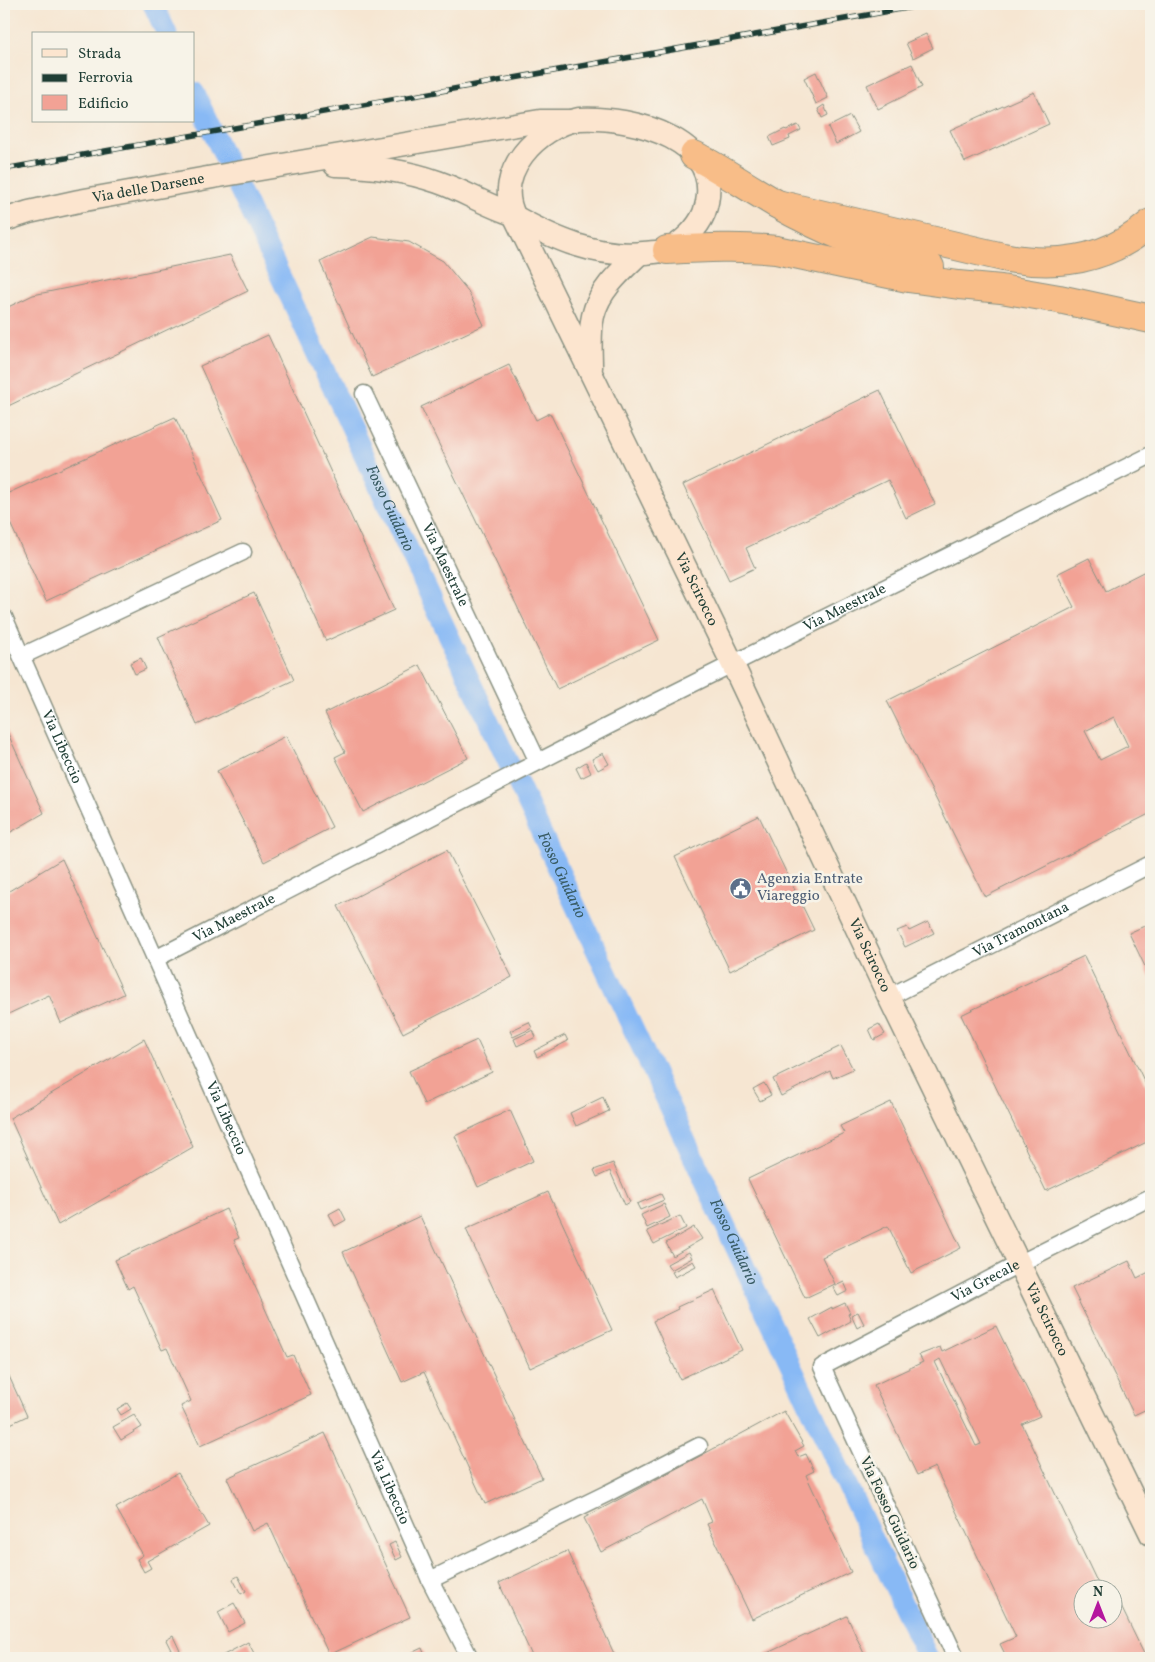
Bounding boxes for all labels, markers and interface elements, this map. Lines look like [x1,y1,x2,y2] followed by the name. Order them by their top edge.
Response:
[32,32,195,122] legend
[78,44,121,65] text: Strada
[78,68,133,89] text: Ferrovia
[78,94,129,115] text: Edificio
[91,168,206,209] street label: Via delle Darsene
[360,462,419,556] water label: Fosso Guidario
[416,520,474,610] street label: Via Maestrale
[669,549,723,630] street label: Via Scirocco
[800,578,890,637] street label: Via Maestrale
[36,707,87,787] street label: Via Libeccio
[531,828,591,923] water label: Fosso Guidario
[757,869,863,907] place label: Agenzia Entrate Viareggio
[729,876,753,900] public building icon: Agenzia Entrate Viareggio
[189,888,279,948] street label: Via Maestrale
[969,897,1073,963] street label: Via Tramontana
[843,915,896,996] street label: Via Scirocco
[200,1078,251,1158] street label: Via Libeccio
[703,1195,763,1289] water label: Fosso Guidario
[948,1255,1023,1308] street label: Via Grecale
[1019,1279,1073,1360] street label: Via Scirocco
[364,1447,415,1528] street label: Via Libeccio
[854,1453,924,1573] street label: Via Fosso Guidario
[1072,1580,1122,1630] north arrow
[1093,1583,1103,1602] text: N

